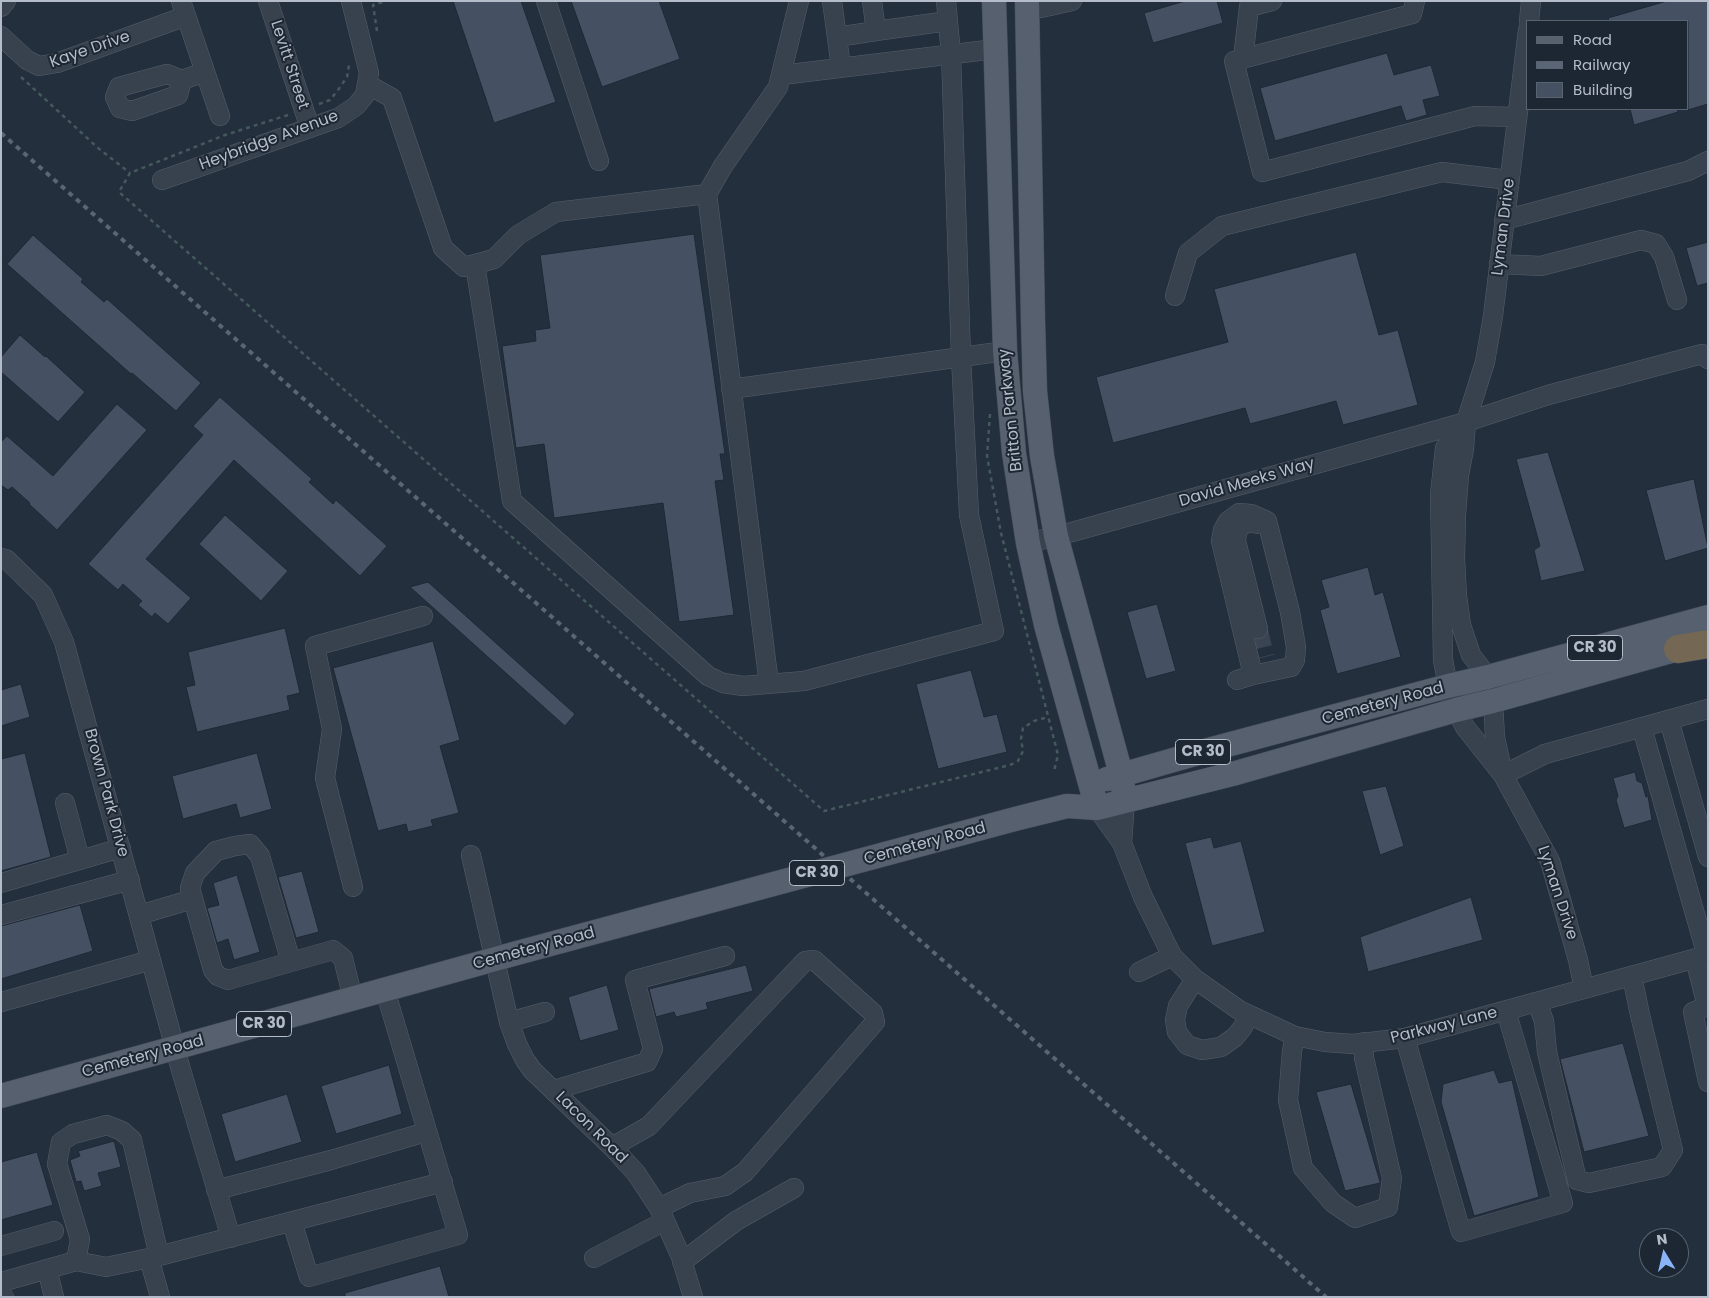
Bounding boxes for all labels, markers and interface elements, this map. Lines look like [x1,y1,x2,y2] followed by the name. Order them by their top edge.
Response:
[266,18,312,112] street label: Levitt Street
[1526,20,1689,110] legend
[47,27,133,73] street label: Kaye Drive
[1573,29,1612,50] text: Road
[1573,54,1631,75] text: Railway
[1573,79,1633,100] text: Building
[197,107,341,175] street label: Heybridge Avenue
[1489,177,1519,277] street label: Lyman Drive
[995,348,1027,472] street label: Britton Parkway
[1177,454,1317,512] street label: David Meeks Way
[1568,636,1622,660] road number: CR 30
[1320,679,1446,729] street label: Cemetery Road
[80,727,132,859] street label: Brown Park Drive
[1176,740,1230,764] road number: CR 30
[862,819,988,869] street label: Cemetery Road
[1533,844,1581,942] street label: Lyman Drive
[790,860,844,886] road number: CR 30
[471,924,597,974] street label: Cemetery Road
[1389,1003,1499,1049] street label: Parkway Lane
[236,1012,292,1036] road number: CR 30
[80,1032,206,1082] street label: Cemetery Road
[551,1088,631,1168] street label: Lacon Road
[1639,1228,1689,1278] north arrow
[1655,1228,1669,1250] text: N

